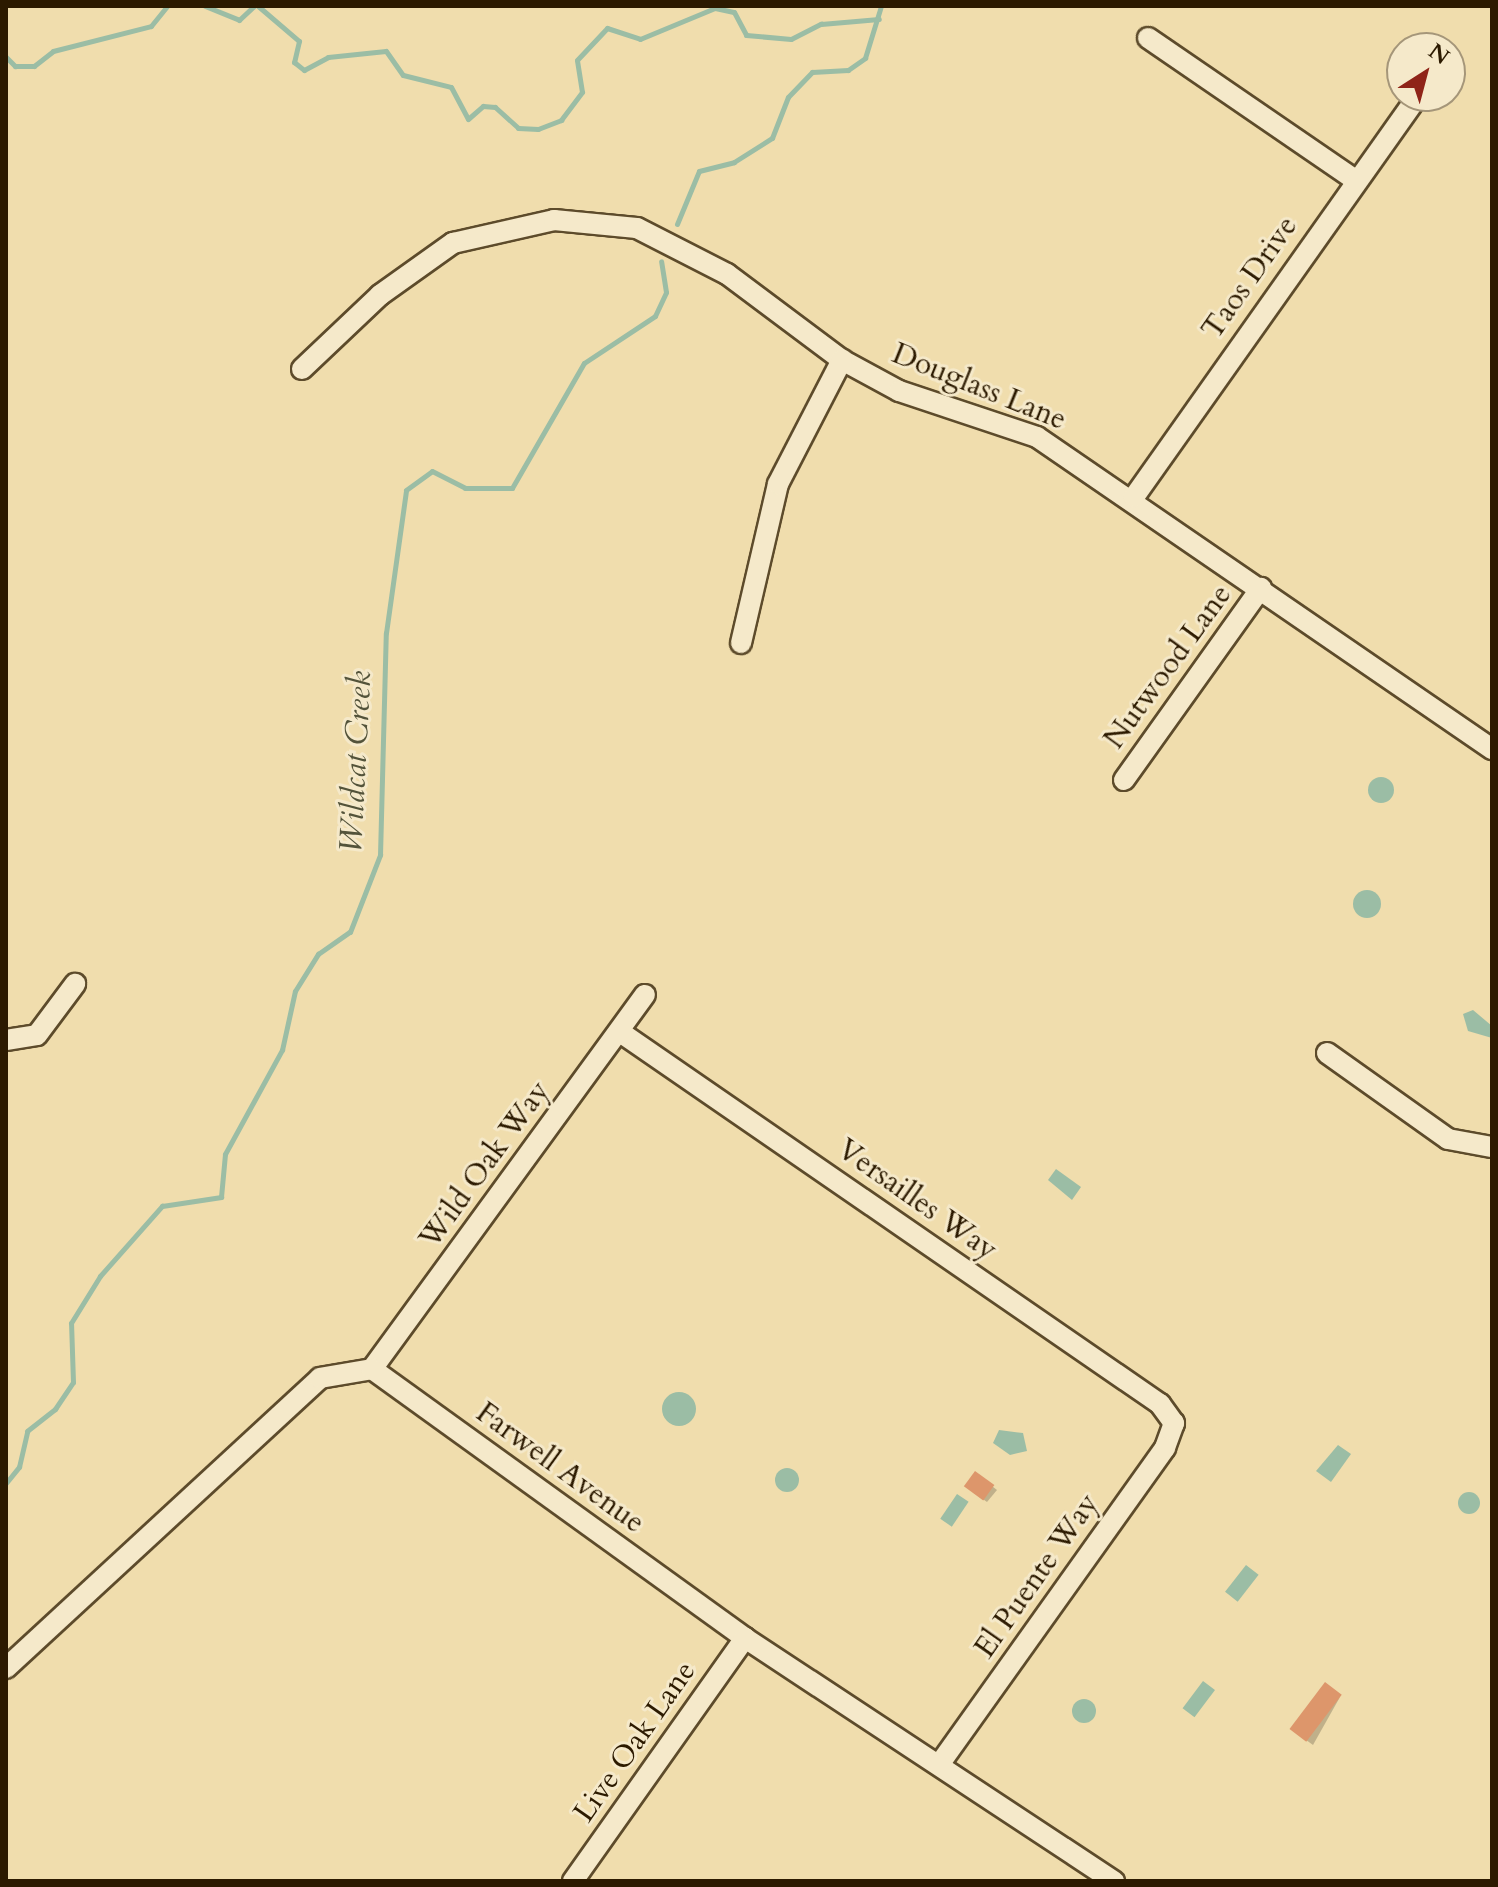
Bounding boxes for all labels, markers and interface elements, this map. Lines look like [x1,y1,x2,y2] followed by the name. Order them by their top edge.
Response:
[1386,32,1466,112] north arrow
[1422,36,1455,72] text: N
[1195,210,1305,346] street label: Taos Drive
[887,336,1071,438] street label: Douglass Lane
[1096,578,1240,756] street label: Nutwood Lane
[332,670,380,854] water label: Wildcat Creek
[412,1074,558,1256] street label: Wild Oak Way
[830,1132,1004,1268] street label: Versailles Way
[469,1395,651,1541] street label: Farwell Avenue
[967,1487,1107,1665] street label: El Puente Way
[566,1655,704,1829] street label: Live Oak Lane

